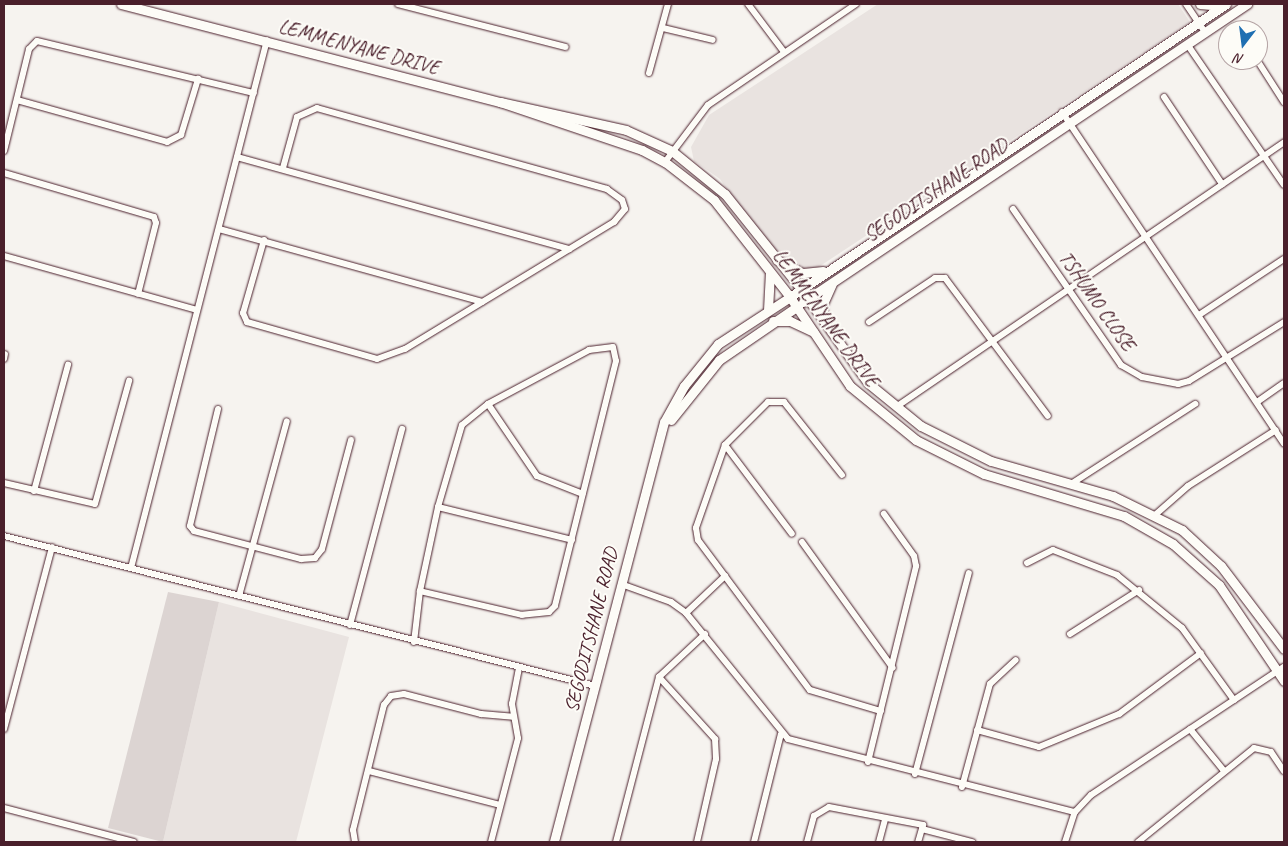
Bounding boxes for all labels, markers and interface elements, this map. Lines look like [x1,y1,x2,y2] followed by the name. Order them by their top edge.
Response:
[276,14,442,80] street label: LEMMENYANE DRIVE
[1218,20,1268,70] north arrow
[1233,50,1246,68] text: N
[859,133,1013,247] street label: SEGODITSHANE ROAD
[768,244,884,392] street label: LEMMENYANE DRIVE
[1054,246,1140,356] street label: TSHUMO CLOSE
[559,545,623,715] street label: SEGODITSHANE ROAD

